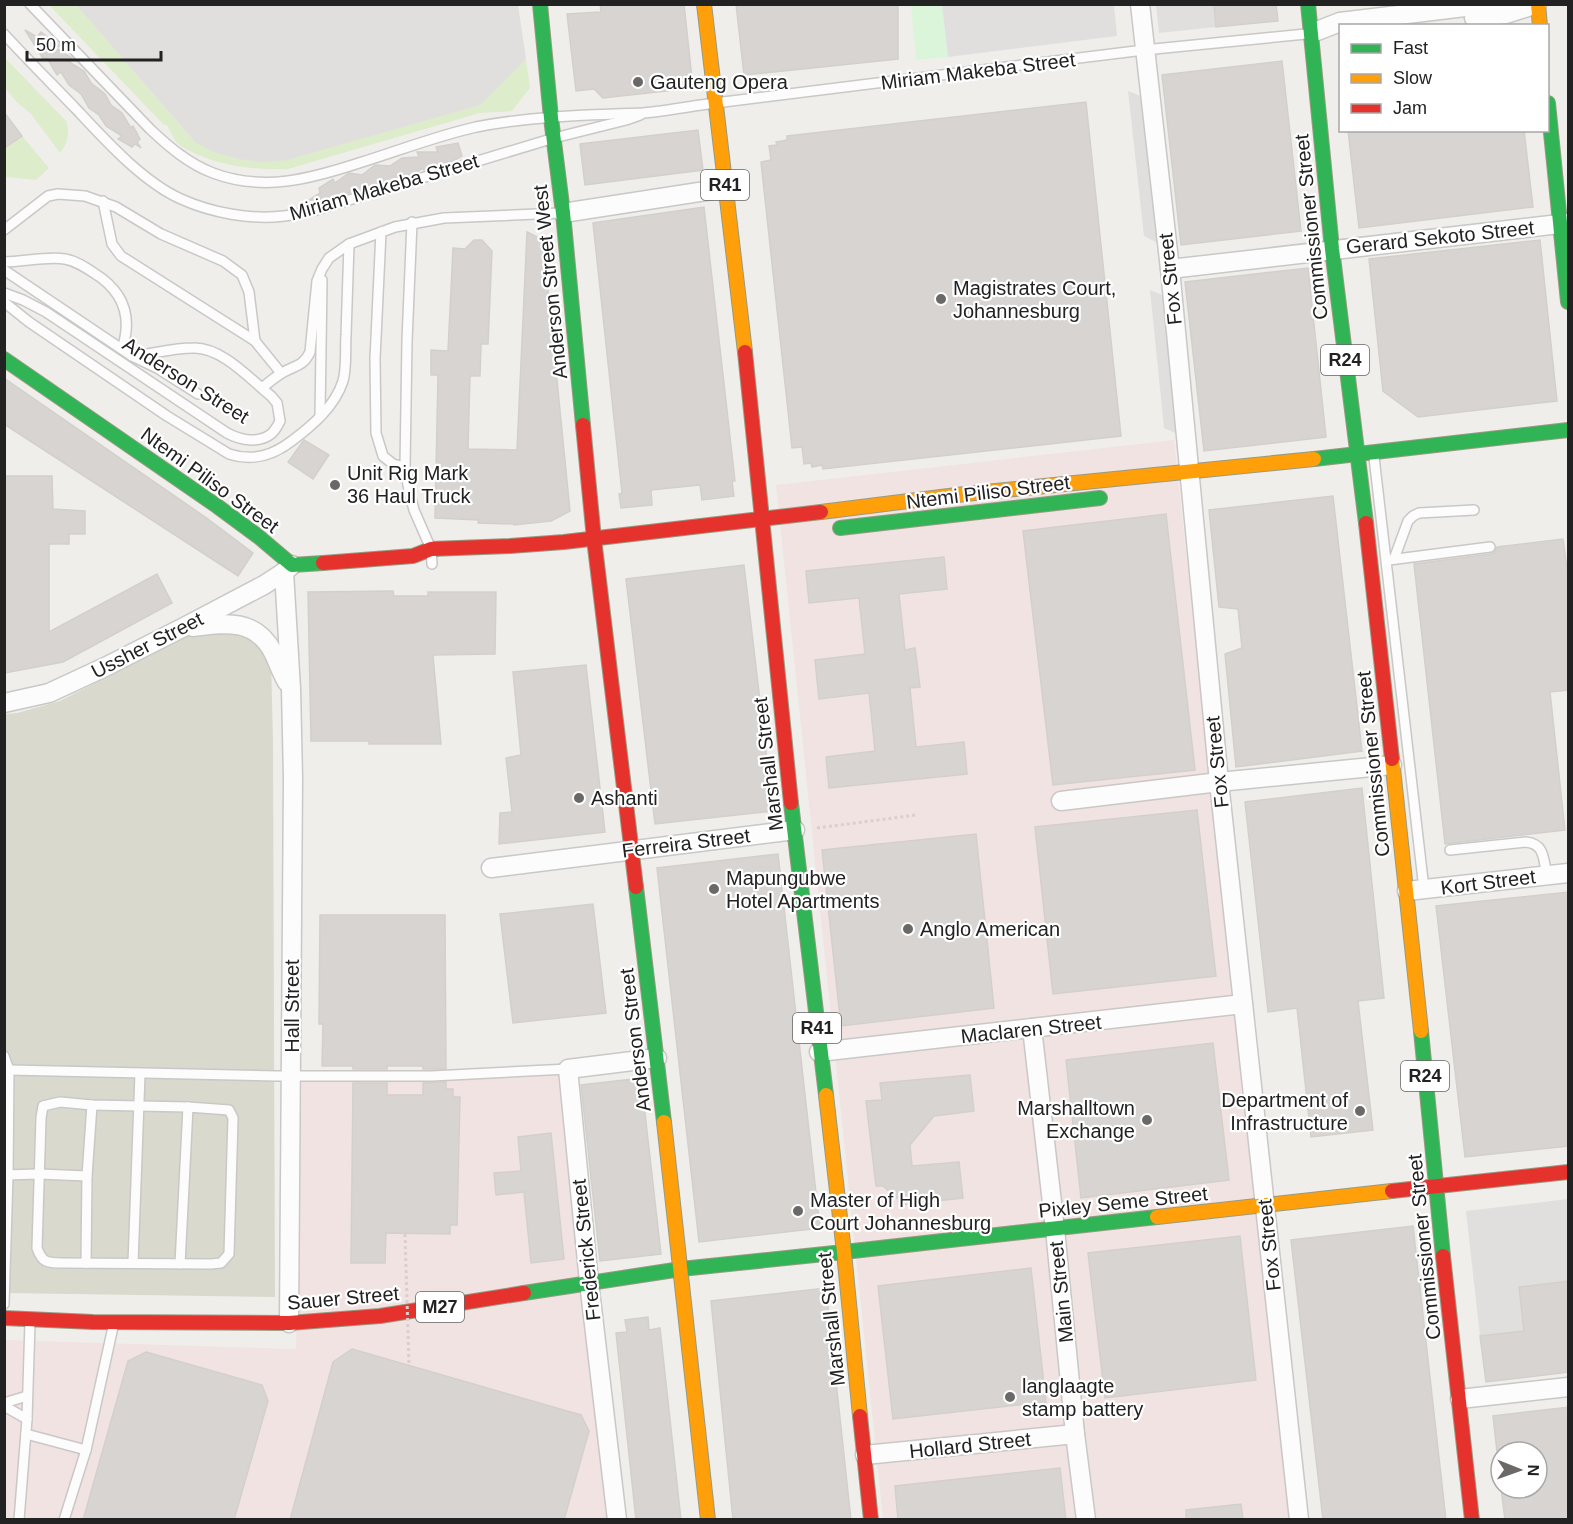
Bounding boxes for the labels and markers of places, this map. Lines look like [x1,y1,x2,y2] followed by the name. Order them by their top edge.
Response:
[650,71,789,93] place label: Gauteng Opera
[631,75,645,89] marker: Gauteng Opera
[953,277,1116,322] place label: Magistrates Court, Johannesburg
[934,292,948,306] marker: Magistrates Court, Johannesburg
[347,462,471,507] place label: Unit Rig Mark 36 Haul Truck
[328,478,342,492] marker: Unit Rig Mark 36 Haul Truck
[591,787,658,809] place label: Ashanti
[572,791,586,805] marker: Ashanti
[726,867,879,912] place label: Mapungubwe Hotel Apartments
[707,882,721,896] marker: Mapungubwe Hotel Apartments
[920,918,1060,940] place label: Anglo American
[901,922,915,936] marker: Anglo American
[1221,1089,1348,1134] place label: Department of Infrastructure
[1017,1097,1135,1142] place label: Marshalltown Exchange
[1353,1104,1367,1118] marker: Department of Infrastructure
[1140,1113,1154,1127] marker: Marshalltown Exchange
[810,1189,991,1234] place label: Master of High Court Johannesburg
[791,1204,805,1218] marker: Master of High Court Johannesburg
[1022,1375,1143,1420] place label: langlaagte stamp battery
[1003,1390,1017,1404] marker: langlaagte stamp battery

